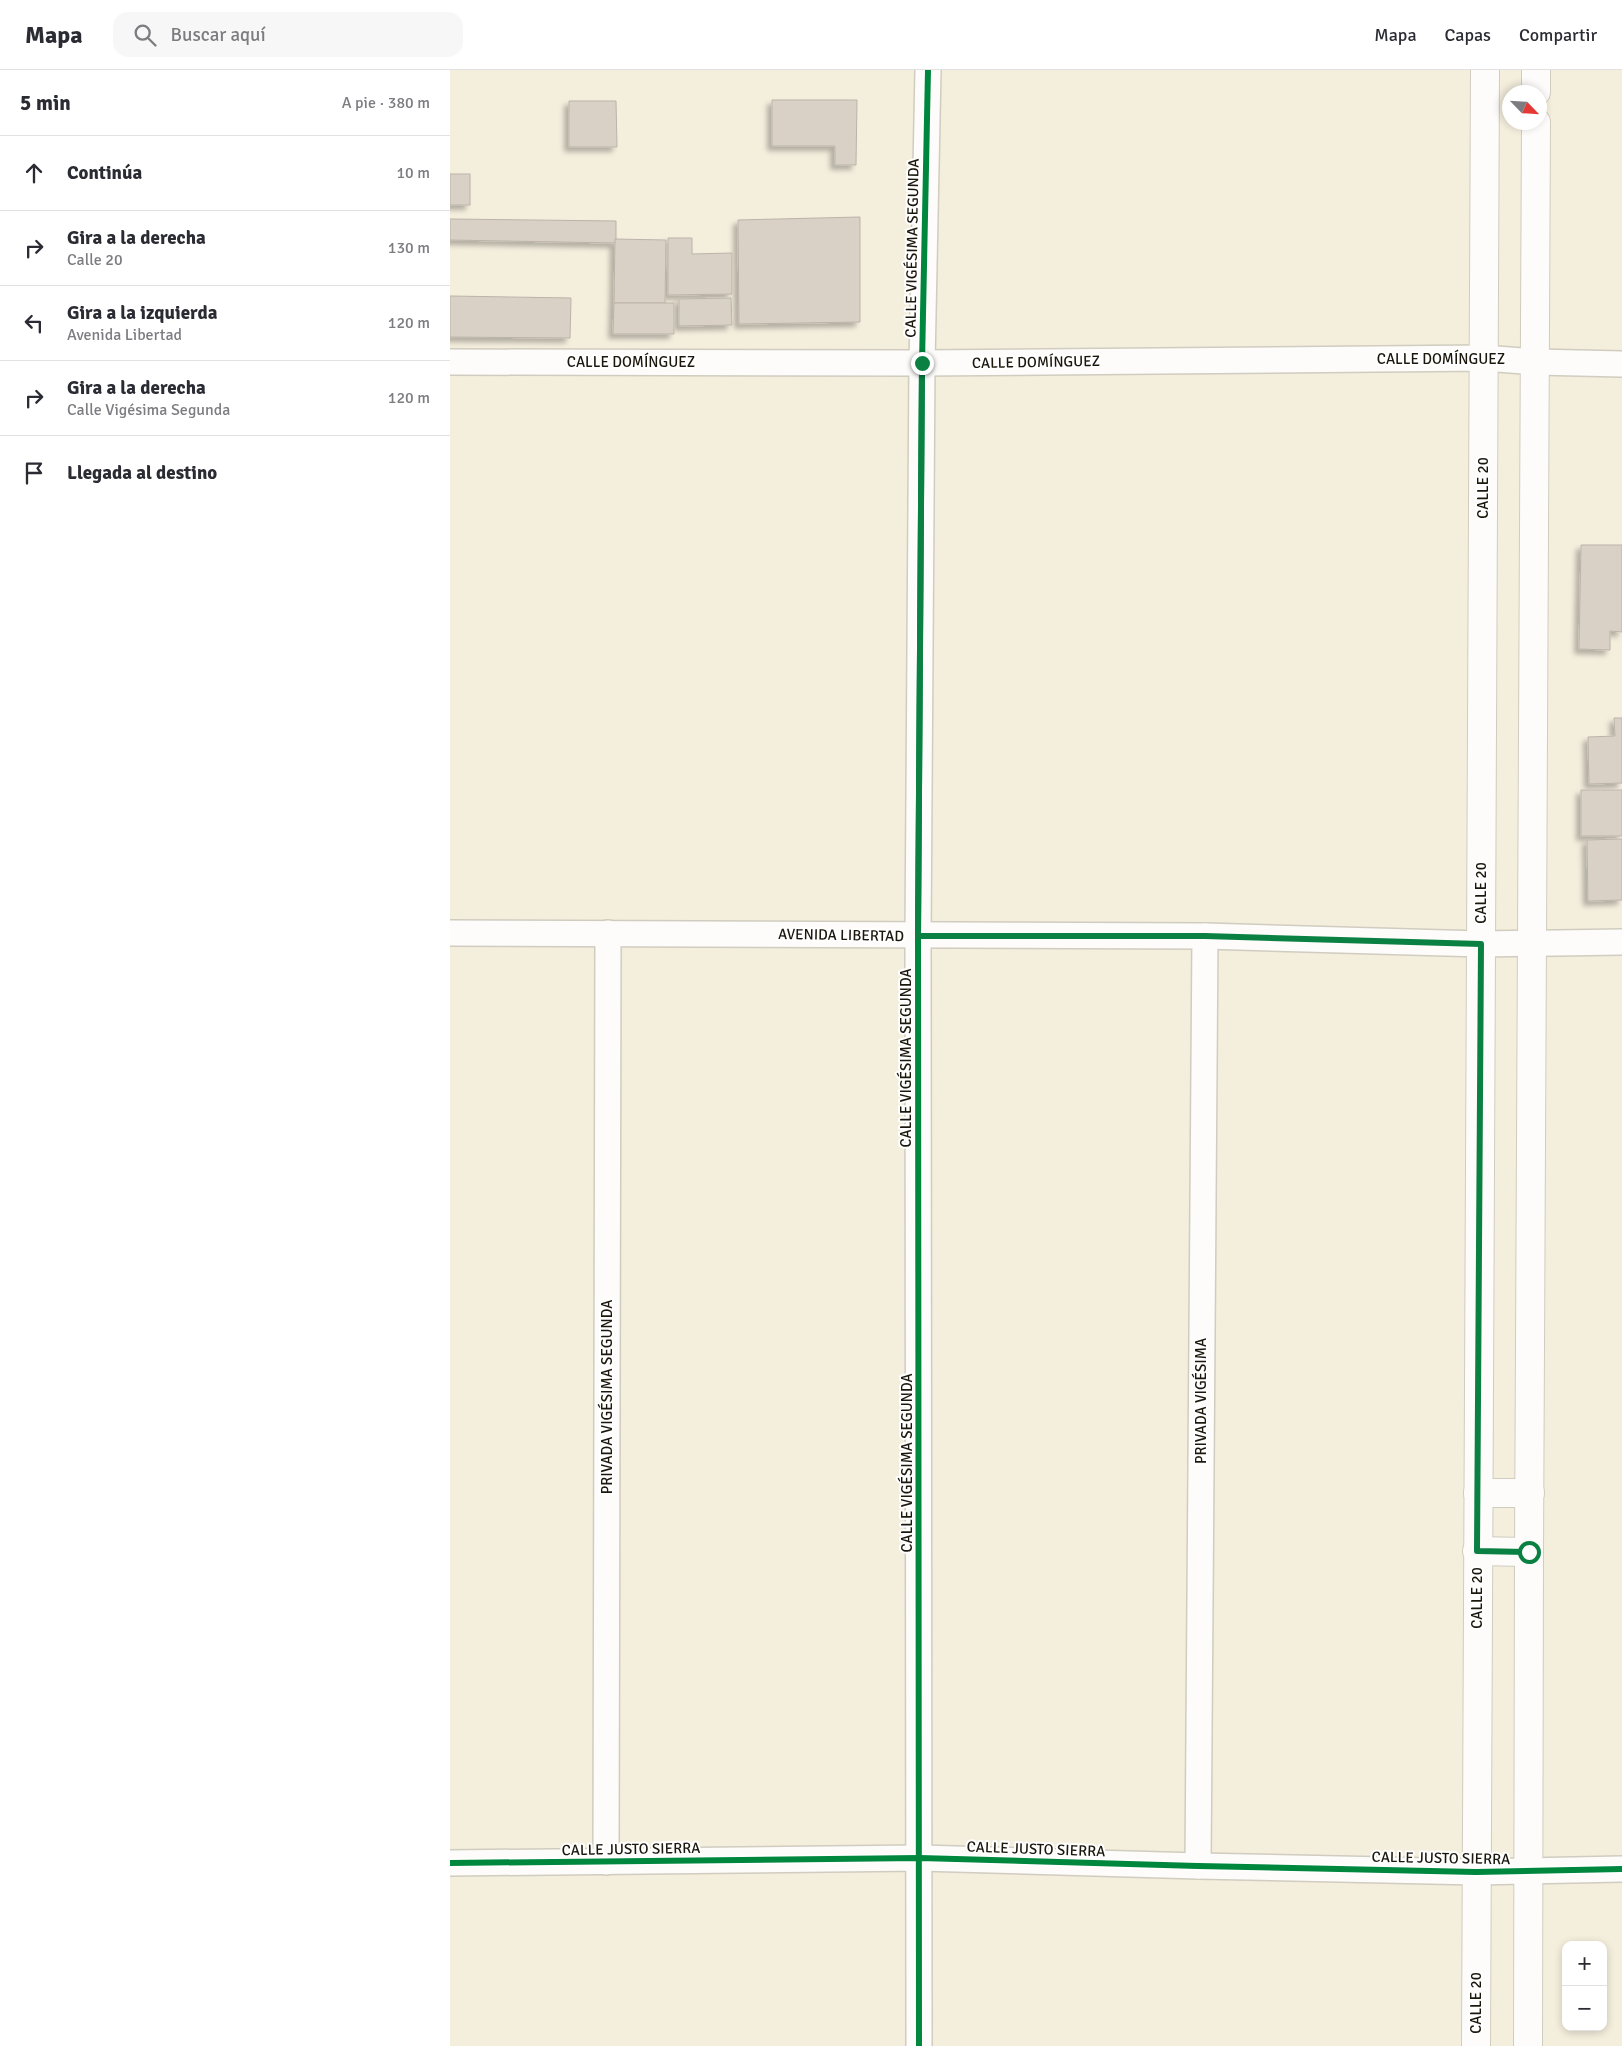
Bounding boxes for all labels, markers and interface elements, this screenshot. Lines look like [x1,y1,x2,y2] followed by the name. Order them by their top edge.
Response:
[113,12,463,57] search box
[25,20,83,50] text: Mapa
[131,21,159,49] icon: search
[171,23,266,47] text: Buscar aquí
[1374,24,1417,46] text: Mapa
[1445,24,1491,46] text: Capas
[1519,24,1597,46] text: Compartir
[1502,85,1547,130] north arrow
[20,90,71,116] text: 5 min
[342,93,430,113] text: A pie · 380 m
[900,158,923,338] street label: CALLE VIGÉSIMA SEGUNDA
[20,159,48,187] icon: ahead
[67,161,142,185] text: Continúa
[396,163,430,183] text: 10 m
[67,226,206,250] text: Gira a la derecha
[20,234,48,262] icon: right
[388,238,430,258] text: 130 m
[67,250,123,270] text: Calle 20
[67,301,217,325] text: Gira a la izquierda
[20,309,48,337] icon: left
[388,313,430,333] text: 120 m
[67,325,182,345] text: Avenida Libertad
[1377,349,1505,368] street label: CALLE DOMÍNGUEZ
[972,351,1100,372] street label: CALLE DOMÍNGUEZ
[567,352,695,371] street label: CALLE DOMÍNGUEZ
[911,352,934,375] route end
[67,376,206,400] text: Gira a la derecha
[20,384,48,412] icon: right
[388,388,430,408] text: 120 m
[67,400,230,420] text: Calle Vigésima Segunda
[1474,457,1492,519] street label: CALLE 20
[20,459,48,487] icon: arrive
[67,461,217,485] text: Llegada al destino
[1472,862,1490,924] street label: CALLE 20
[778,925,904,945] street label: AVENIDA LIBERTAD
[896,968,915,1148] street label: CALLE VIGÉSIMA SEGUNDA
[597,1300,616,1494] street label: PRIVADA VIGÉSIMA SEGUNDA
[1191,1338,1210,1464] street label: PRIVADA VIGÉSIMA
[897,1373,916,1553] street label: CALLE VIGÉSIMA SEGUNDA
[1518,1541,1541,1564] route start
[1468,1567,1486,1629] street label: CALLE 20
[966,1838,1106,1860] street label: CALLE JUSTO SIERRA
[562,1839,700,1859] street label: CALLE JUSTO SIERRA
[1372,1848,1510,1868] street label: CALLE JUSTO SIERRA
[1562,1941,1607,2031] map controls
[1562,1941,1607,1986] button: +
[1467,1972,1485,2034] street label: CALLE 20
[1562,1986,1607,2031] button: −

